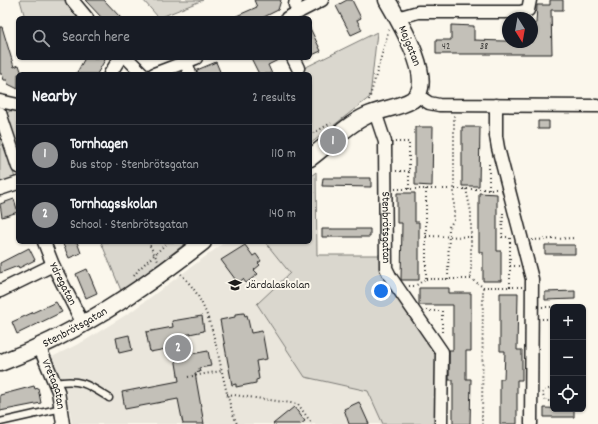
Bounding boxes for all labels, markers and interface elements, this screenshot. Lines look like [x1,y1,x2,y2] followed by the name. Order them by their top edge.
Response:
[502,12,538,48] north arrow
[16,16,312,60] search box
[393,23,425,69] street label: Majgatan
[30,27,52,49] icon: search
[62,27,130,49] text: Search here
[442,40,450,54] house number: 42
[480,40,488,54] house number: 38
[32,86,76,110] text: Nearby
[252,89,296,108] text: 2 results
[320,126,346,156] pin: 1
[70,134,128,156] text: Tornhagen
[44,145,46,164] text: 1
[271,145,296,164] text: 110 m
[70,156,199,175] text: Bus stop · Stenbrötsgatan
[377,192,394,264] street label: Stenbrötsgatan
[70,194,157,216] text: Tornhagsskolan
[42,205,48,224] text: 2
[269,205,296,224] text: 140 m
[70,216,188,235] text: School · Stenbrötsgatan
[45,259,81,309] street label: Ydregatan
[227,277,243,293] school or university icon: Järdalaskolan
[246,277,310,294] place label: Järdalaskolan
[371,281,391,301] your location
[40,303,111,352] street label: Stenbrötsgatan
[550,304,586,412] map controls
[550,304,586,340] button: +
[165,333,191,363] pin: 2
[550,340,586,376] button: −
[37,356,69,411] street label: Vretagatan
[550,376,586,412] button: locate

